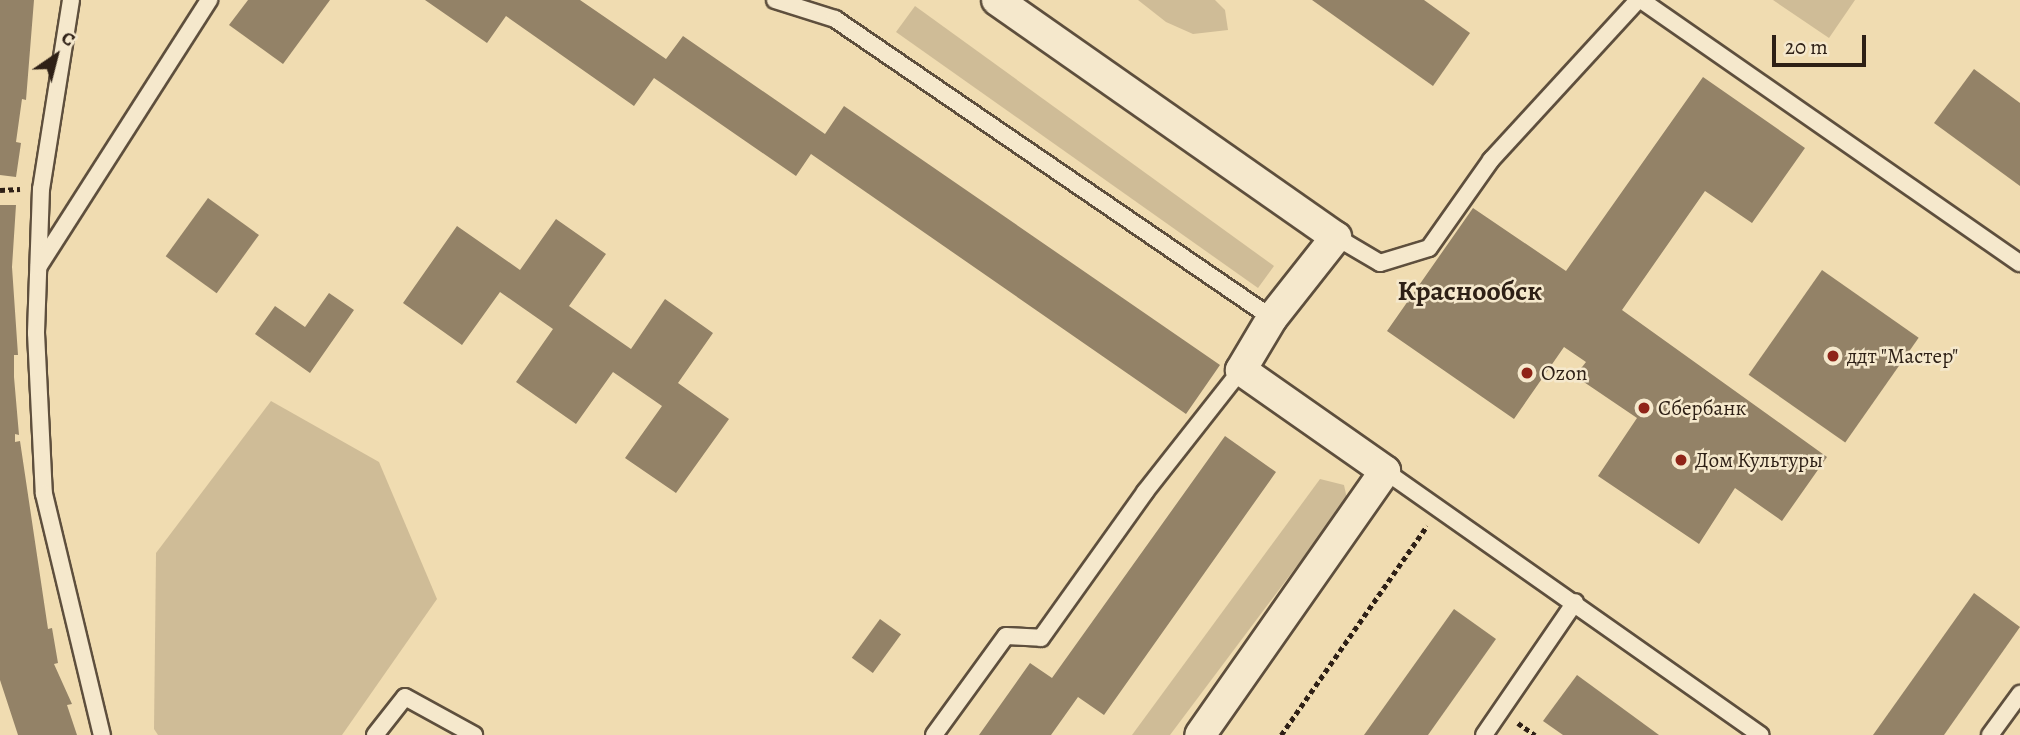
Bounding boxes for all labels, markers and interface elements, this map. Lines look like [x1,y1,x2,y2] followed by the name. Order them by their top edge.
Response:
[21,21,91,91] north arrow
[1775,21,1870,65] scale bar
[56,25,80,53] text: С
[1785,33,1828,61] text: 20 m
[1398,274,1542,308] district label: Краснообск
[1847,343,1959,369] place label: ддт "Мастер"
[1825,348,1841,364] marker: ддт "Мастер"
[1541,360,1587,386] place label: Ozon
[1519,365,1535,381] marker: Ozon
[1658,395,1746,421] place label: Сбербанк
[1636,400,1652,416] marker: Сбербанк
[1695,447,1823,473] place label: Дом Культуры
[1673,452,1689,468] marker: Дом Культуры

